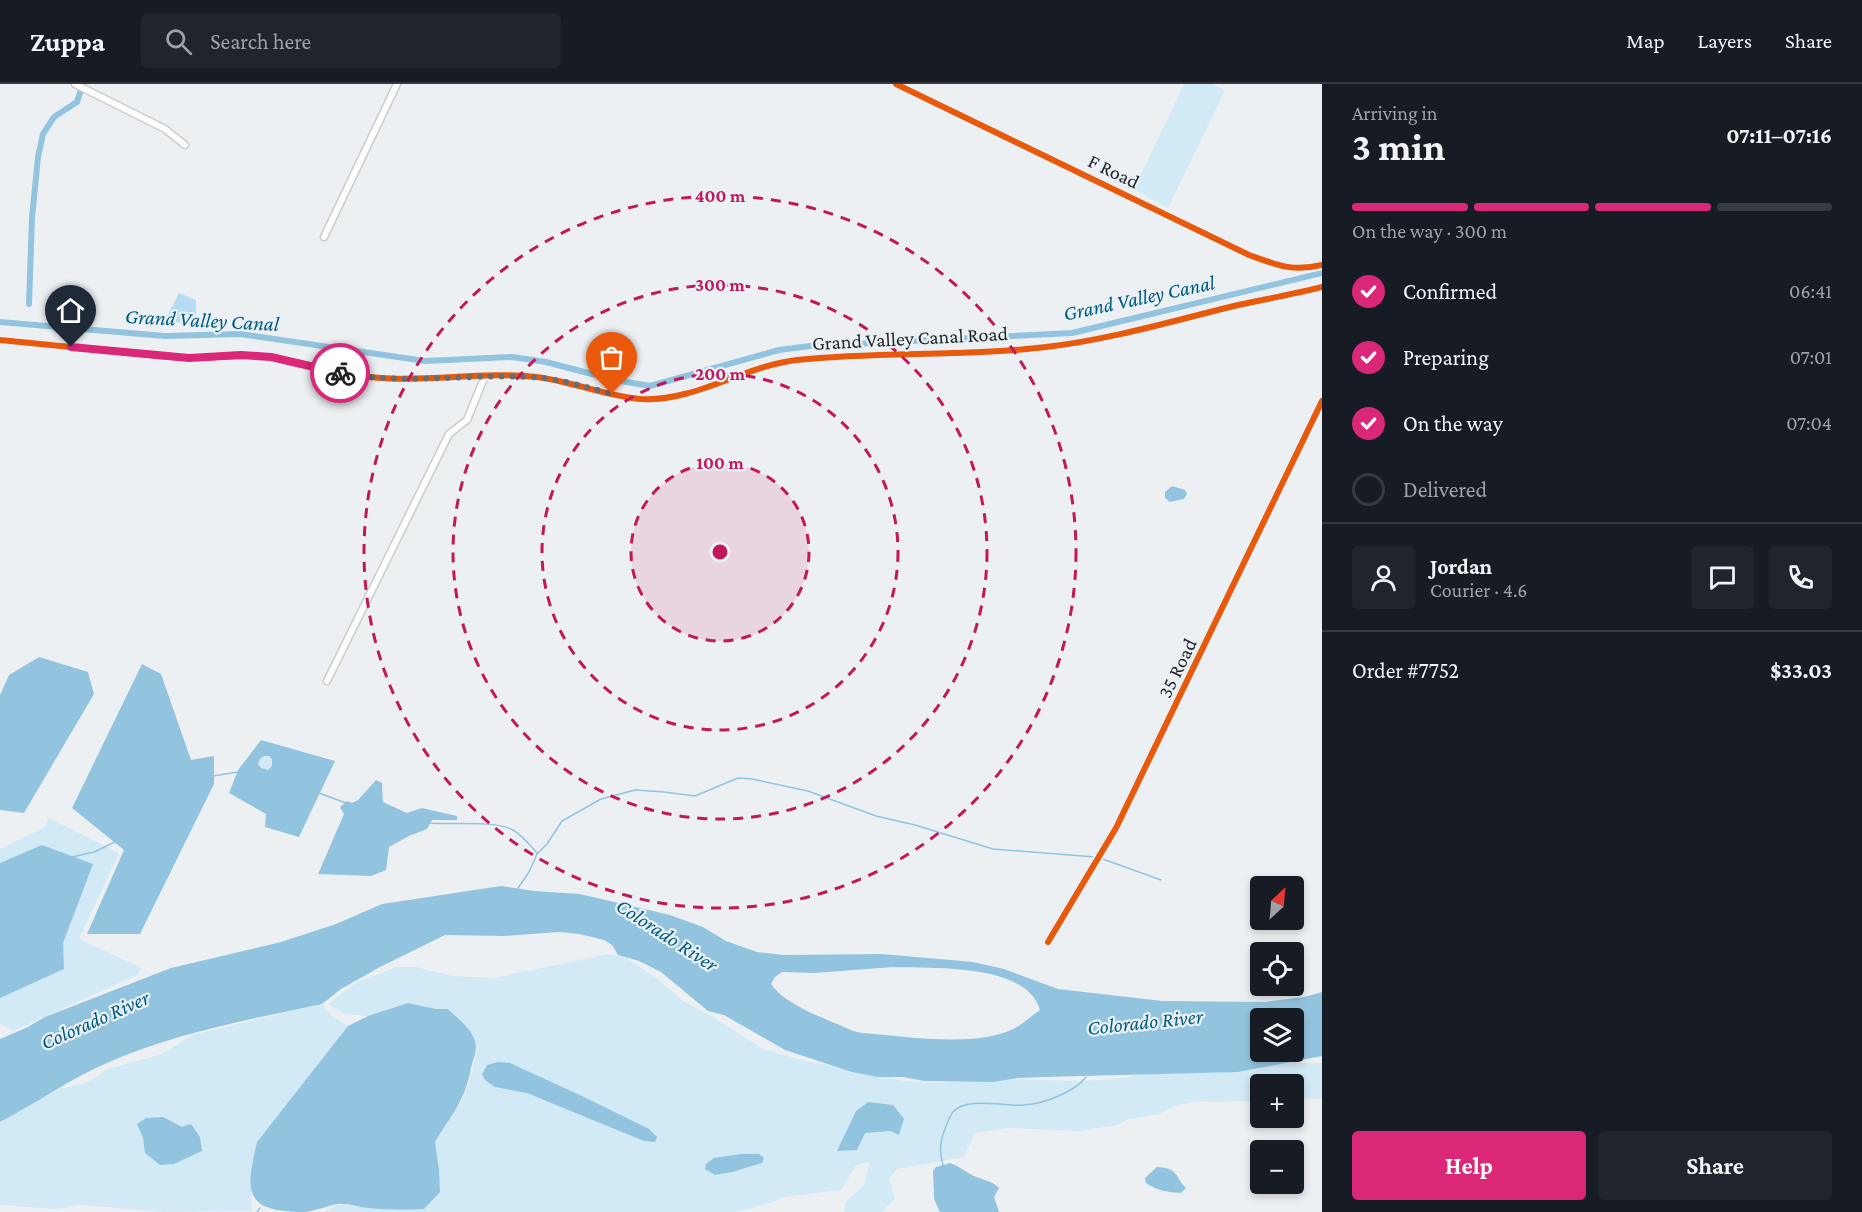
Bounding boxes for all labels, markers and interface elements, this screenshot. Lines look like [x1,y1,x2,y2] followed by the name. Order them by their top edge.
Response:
[141,14,561,68] search box
[162,25,195,58] icon: search
[30,26,105,57] text: Zuppa
[210,29,311,54] text: Search here
[1626,29,1665,53] text: Map
[1698,29,1752,53] text: Layers
[1785,29,1832,53] text: Share
[1352,102,1437,124] text: Arriving in
[1726,123,1832,148] text: 07:11–07:16
[1352,125,1445,168] text: 3 min
[1085,149,1144,193] street label: F Road
[695,186,746,206] text: 400 m
[1352,220,1507,242] text: On the way · 300 m
[1061,270,1218,326] water label: Grand Valley Canal
[695,275,745,295] text: 300 m
[1352,275,1385,308] icon: check
[1403,279,1497,304] text: Confirmed
[1789,280,1832,302] text: 06:41
[45,285,96,347] pin
[54,294,87,327] icon: home
[124,304,280,336] water label: Grand Valley Canal
[811,322,1009,355] street label: Grand Valley Canal Road
[586,332,637,394] pin
[595,341,628,374] icon: bag
[1352,341,1385,374] icon: check
[310,343,370,403] courier
[1403,345,1489,370] text: Preparing
[1790,346,1832,368] text: 07:01
[324,357,357,390] icon: bike
[695,364,746,384] text: 200 m
[1352,407,1385,440] icon: check
[1403,411,1503,436] text: On the way
[1786,412,1832,434] text: 07:04
[696,453,744,473] text: 100 m
[1403,477,1487,502] text: Delivered
[710,542,730,562] centre of rings
[1352,546,1415,609] button: person
[1691,546,1754,609] button: chat
[1769,546,1832,609] button: phone
[1430,554,1492,579] text: Jordan
[1430,579,1528,601] text: Courier · 4.6
[1153,634,1201,701] street label: 35 Road
[1352,658,1459,683] text: Order #7752
[1770,658,1832,683] text: $33.03
[1250,876,1304,930] north arrow
[1250,876,1304,1194] map controls
[612,893,723,977] water label: Colorado River
[1250,942,1304,996] button: locate
[37,985,153,1055] water label: Colorado River
[1086,1004,1205,1040] water label: Colorado River
[1250,1008,1304,1062] button: layers
[1250,1074,1304,1128] button: +
[1352,1131,1586,1200] button: Help
[1598,1131,1832,1200] button: Share
[1250,1140,1304,1194] button: −

